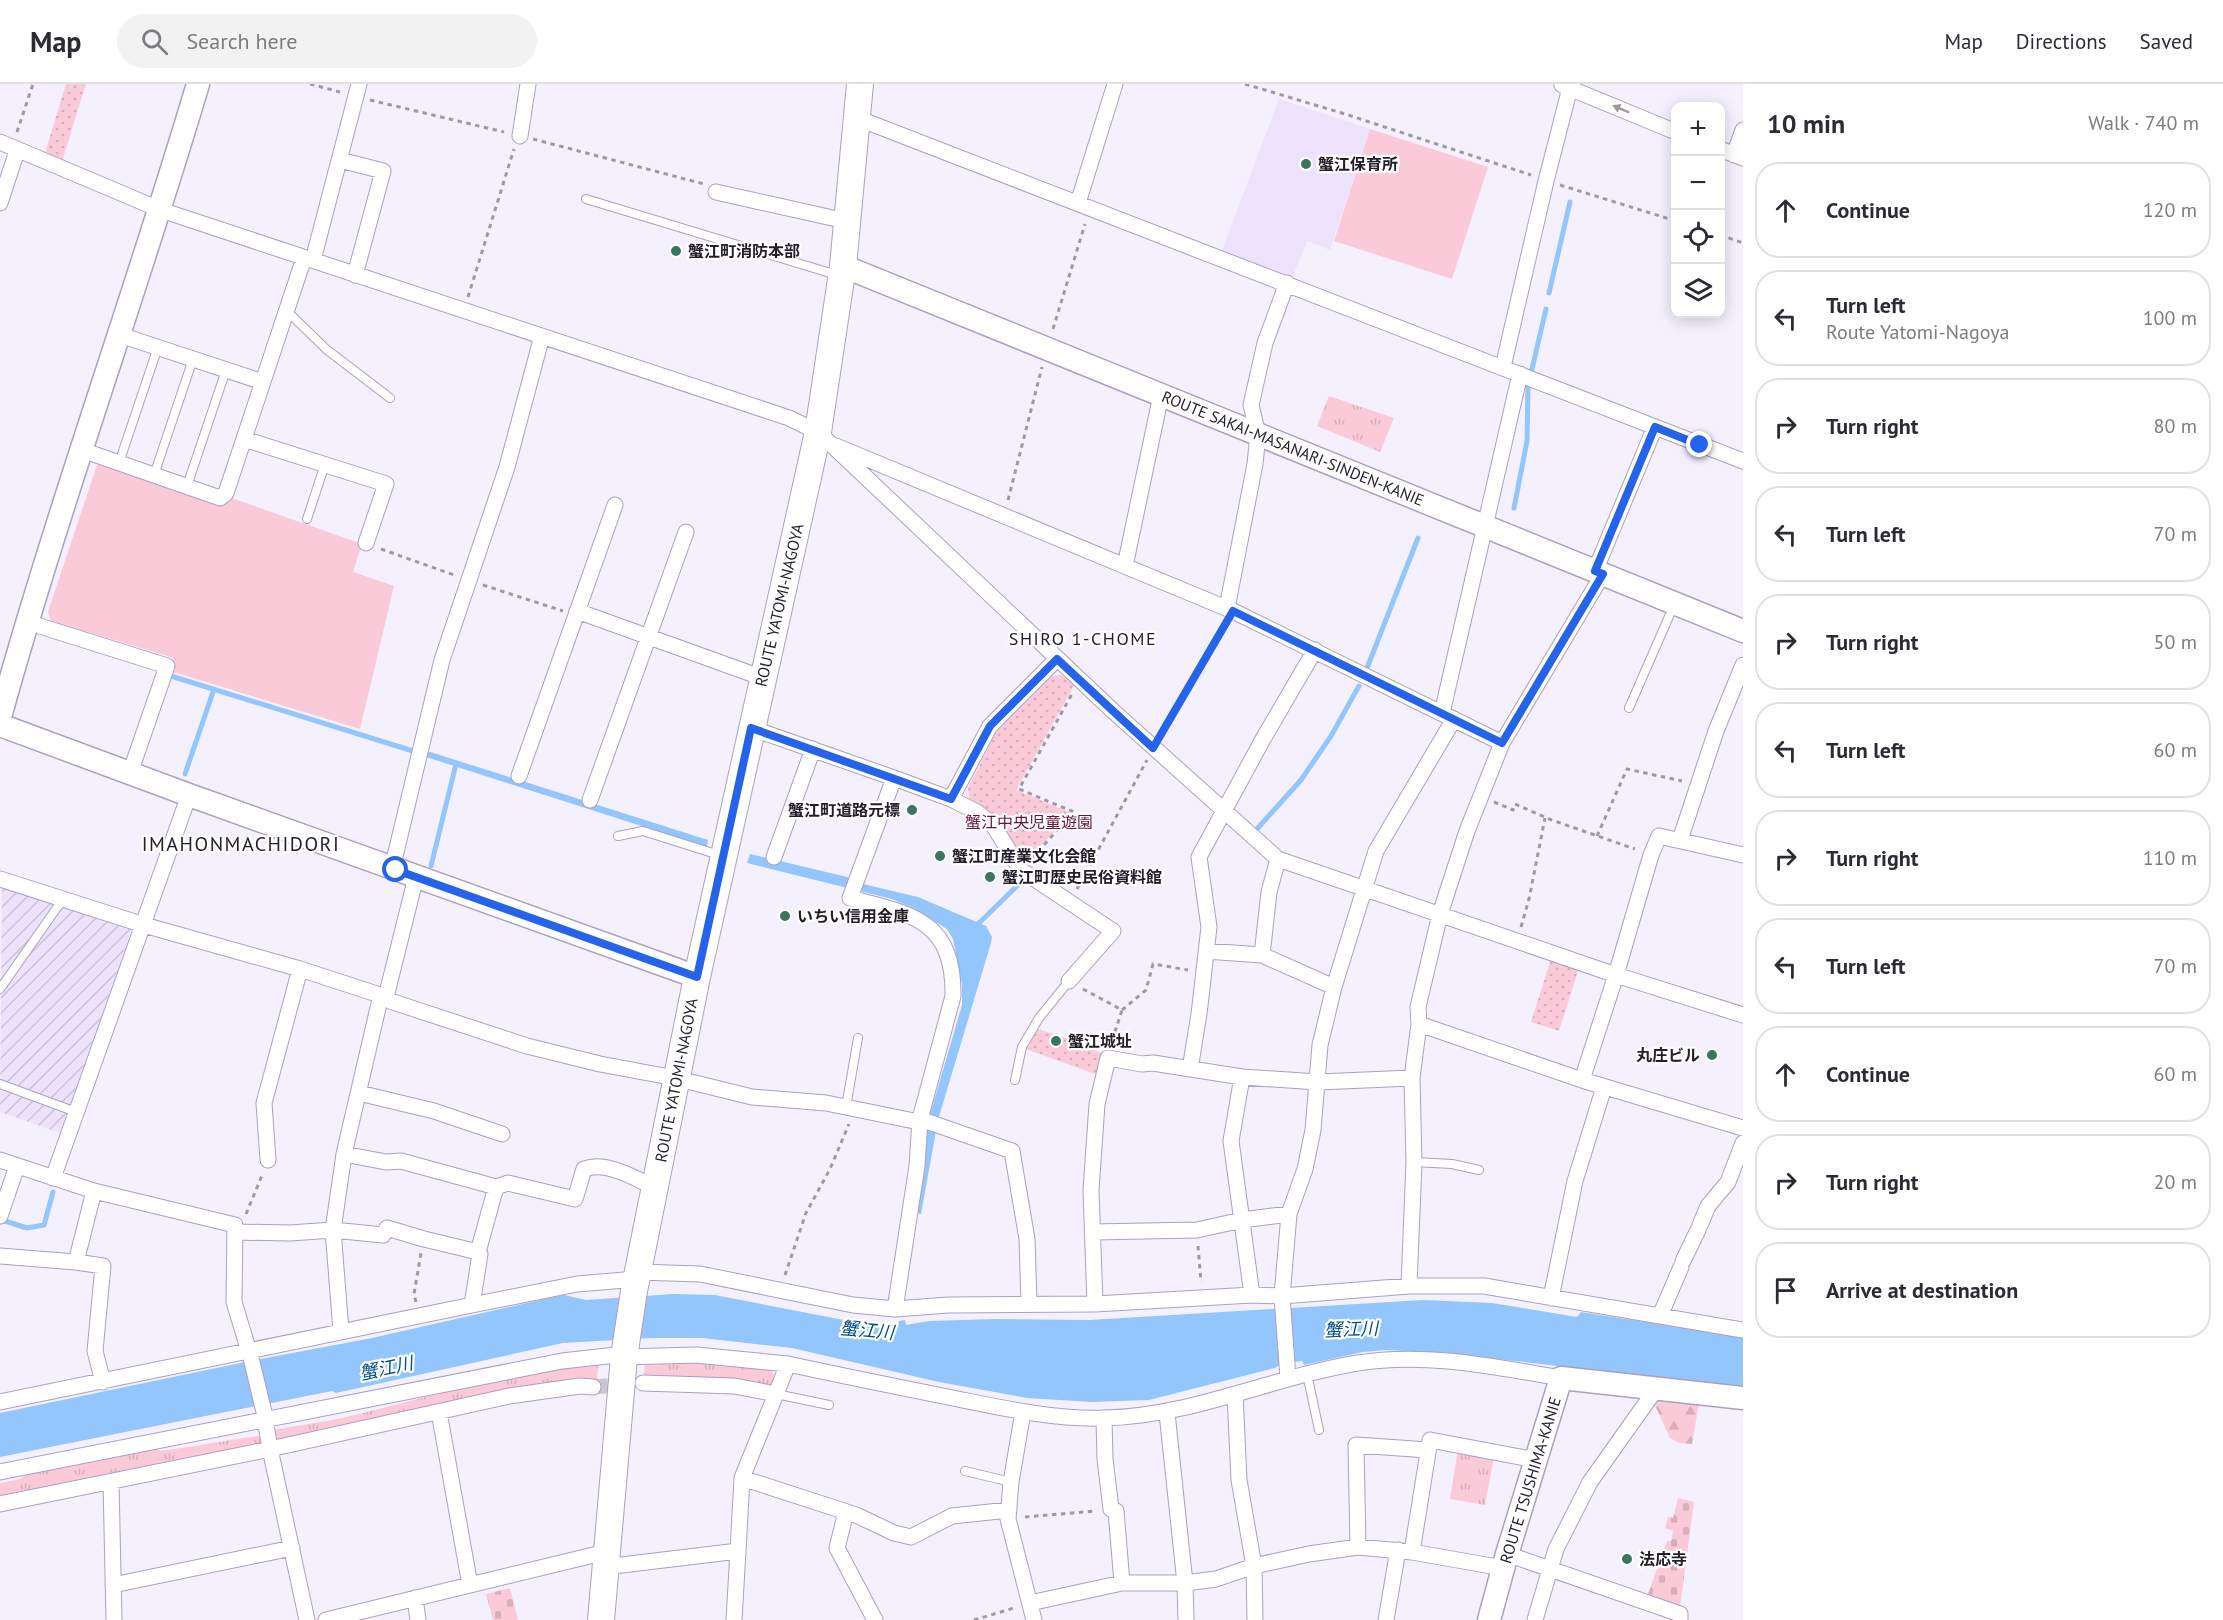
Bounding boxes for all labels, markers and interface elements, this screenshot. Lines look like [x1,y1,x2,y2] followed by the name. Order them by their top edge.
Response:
[117,14,537,68] search box
[30,23,81,60] text: Map
[138,25,171,58] icon: search
[186,27,297,55] text: Search here
[1944,28,1983,55] text: Map
[2016,28,2107,55] text: Directions
[2140,28,2193,55] text: Saved
[1671,102,1725,318] map controls
[1671,102,1725,156] button: +
[1613,105,1630,114] one-way arrow
[1767,107,1845,140] text: 10 min
[2088,110,2199,136] text: Walk · 740 m
[1318,154,1398,174] place label: 蟹江保育所
[1671,156,1725,210] button: −
[1299,157,1313,171] marker: 蟹江保育所
[1769,194,1802,227] icon: ahead
[1826,196,1910,224] text: Continue
[2143,197,2197,223] text: 120 m
[1671,210,1725,264] button: locate
[688,241,800,261] place label: 蟹江町消防本部
[669,244,683,258] marker: 蟹江町消防本部
[1671,264,1725,318] button: layers
[1826,291,1906,319] text: Turn left
[1769,302,1802,335] icon: left
[2143,305,2197,331] text: 100 m
[1826,319,2009,345] text: Route Yatomi-Nagoya
[1159,386,1427,510] street label: ROUTE SAKAI-MASANARI-SINDEN-KANIE
[1769,410,1802,443] icon: right
[1826,412,1918,440] text: Turn right
[2154,413,2197,439] text: 80 m
[1686,431,1712,457] route end
[1769,518,1802,551] icon: left
[1826,520,1906,548] text: Turn left
[751,521,808,688] street label: ROUTE YATOMI-NAGOYA
[2154,521,2197,547] text: 70 m
[1769,626,1802,659] icon: right
[1009,627,1157,650] district label: SHIRO 1-CHOME
[1826,628,1918,656] text: Turn right
[2154,629,2197,655] text: 50 m
[1769,734,1802,767] icon: left
[1826,736,1906,764] text: Turn left
[2154,737,2197,763] text: 60 m
[788,800,900,820] place label: 蟹江町道路元標
[905,803,919,817] marker: 蟹江町道路元標
[965,812,1093,832] park label: 蟹江中央児童遊園
[142,831,340,857] district label: IMAHONMACHIDORI
[1769,842,1802,875] icon: right
[1826,844,1918,872] text: Turn right
[2143,845,2197,871] text: 110 m
[952,846,1096,866] place label: 蟹江町産業文化会館
[933,849,947,863] marker: 蟹江町産業文化会館
[382,856,408,882] route start
[1002,867,1162,887] place label: 蟹江町歴史民俗資料館
[983,870,997,884] marker: 蟹江町歴史民俗資料館
[797,906,909,926] place label: いちい信用金庫
[778,909,792,923] marker: いちい信用金庫
[1769,950,1802,983] icon: left
[1826,952,1906,980] text: Turn left
[2154,953,2197,979] text: 70 m
[650,996,702,1164] street label: ROUTE YATOMI-NAGOYA
[1068,1031,1132,1051] place label: 蟹江城址
[1049,1034,1063,1048] marker: 蟹江城址
[1636,1045,1700,1065] place label: 丸庄ビル
[1705,1048,1719,1062] marker: 丸庄ビル
[1769,1058,1802,1091] icon: ahead
[1826,1060,1910,1088] text: Continue
[2154,1061,2197,1087] text: 60 m
[1769,1166,1802,1199] icon: right
[1826,1168,1918,1196] text: Turn right
[2154,1169,2197,1195] text: 20 m
[1769,1274,1802,1307] icon: arrive
[1826,1276,2018,1304] text: Arrive at destination
[839,1316,897,1344] water label: 蟹江川
[1324,1316,1380,1341] water label: 蟹江川
[357,1351,417,1385] water label: 蟹江川
[1495,1394,1565,1566] street label: ROUTE TSUSHIMA-KANIE
[1639,1549,1687,1569] place label: 法応寺
[1620,1552,1634,1566] marker: 法応寺

